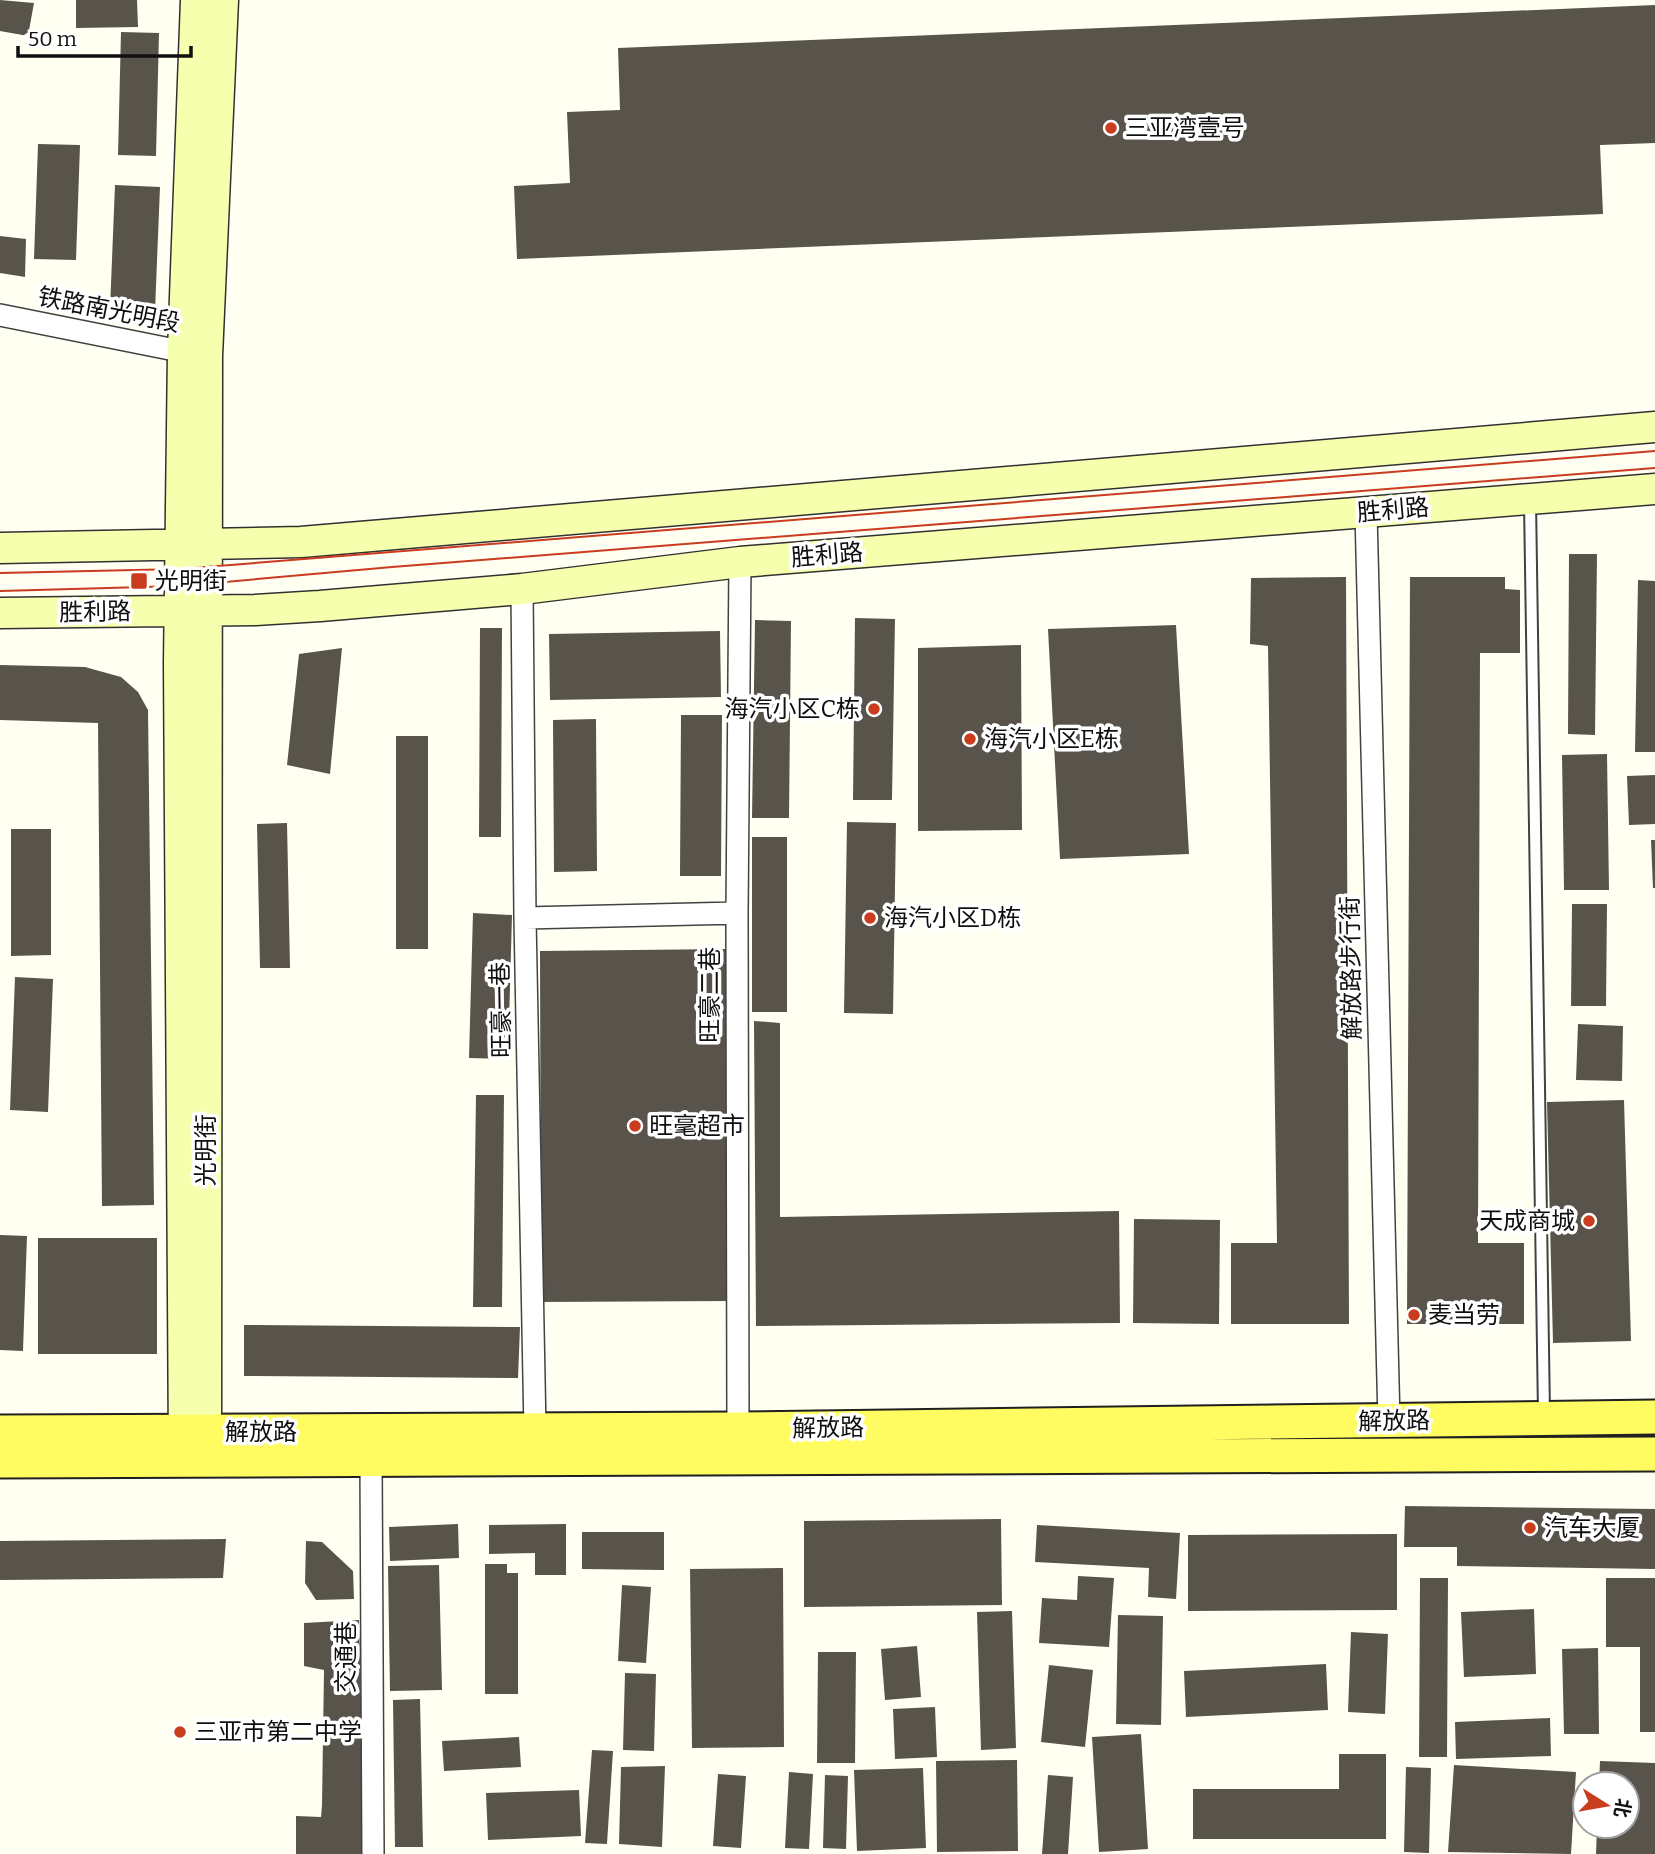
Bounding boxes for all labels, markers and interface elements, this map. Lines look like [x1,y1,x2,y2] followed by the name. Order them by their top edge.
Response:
[18,14,191,58] scale bar
[28,26,77,52] text: 50 m
[1125,114,1245,142] place label: 三亚湾壹号
[1103,120,1119,136] marker: 三亚湾壹号
[36,283,182,337] street label: 铁路南光明段
[1356,493,1430,527] street label: 胜利路
[790,538,864,572] street label: 胜利路
[155,567,227,595] place label: 光明街
[129,571,149,591] marker: 光明街
[59,597,131,627] street label: 胜利路
[724,695,860,723] place label: 海汽小区C栋
[866,701,882,717] marker: 海汽小区C栋
[984,725,1119,753] place label: 海汽小区E栋
[962,731,978,747] marker: 海汽小区E栋
[1336,896,1366,1040] street label: 解放路步行街
[884,904,1021,932] place label: 海汽小区D栋
[862,910,878,926] marker: 海汽小区D栋
[696,947,724,1043] street label: 旺豪二巷
[486,962,516,1058] street label: 旺豪一巷
[649,1112,745,1140] place label: 旺毫超市
[192,1114,220,1186] street label: 光明街
[627,1118,643,1134] marker: 旺毫超市
[1479,1207,1575,1235] place label: 天成商城
[1581,1213,1597,1229] marker: 天成商城
[1428,1301,1500,1329] place label: 麦当劳
[1406,1307,1422,1323] marker: 麦当劳
[1358,1406,1430,1436] street label: 解放路
[792,1413,864,1443] street label: 解放路
[225,1418,297,1446] street label: 解放路
[1544,1514,1640,1542] place label: 汽车大厦
[1522,1520,1538,1536] marker: 汽车大厦
[332,1621,360,1693] street label: 交通巷
[194,1718,362,1746] place label: 三亚市第二中学
[172,1724,188,1740] marker: 三亚市第二中学
[1571,1770,1641,1840] north arrow
[1609,1797,1635,1820] text: 北

